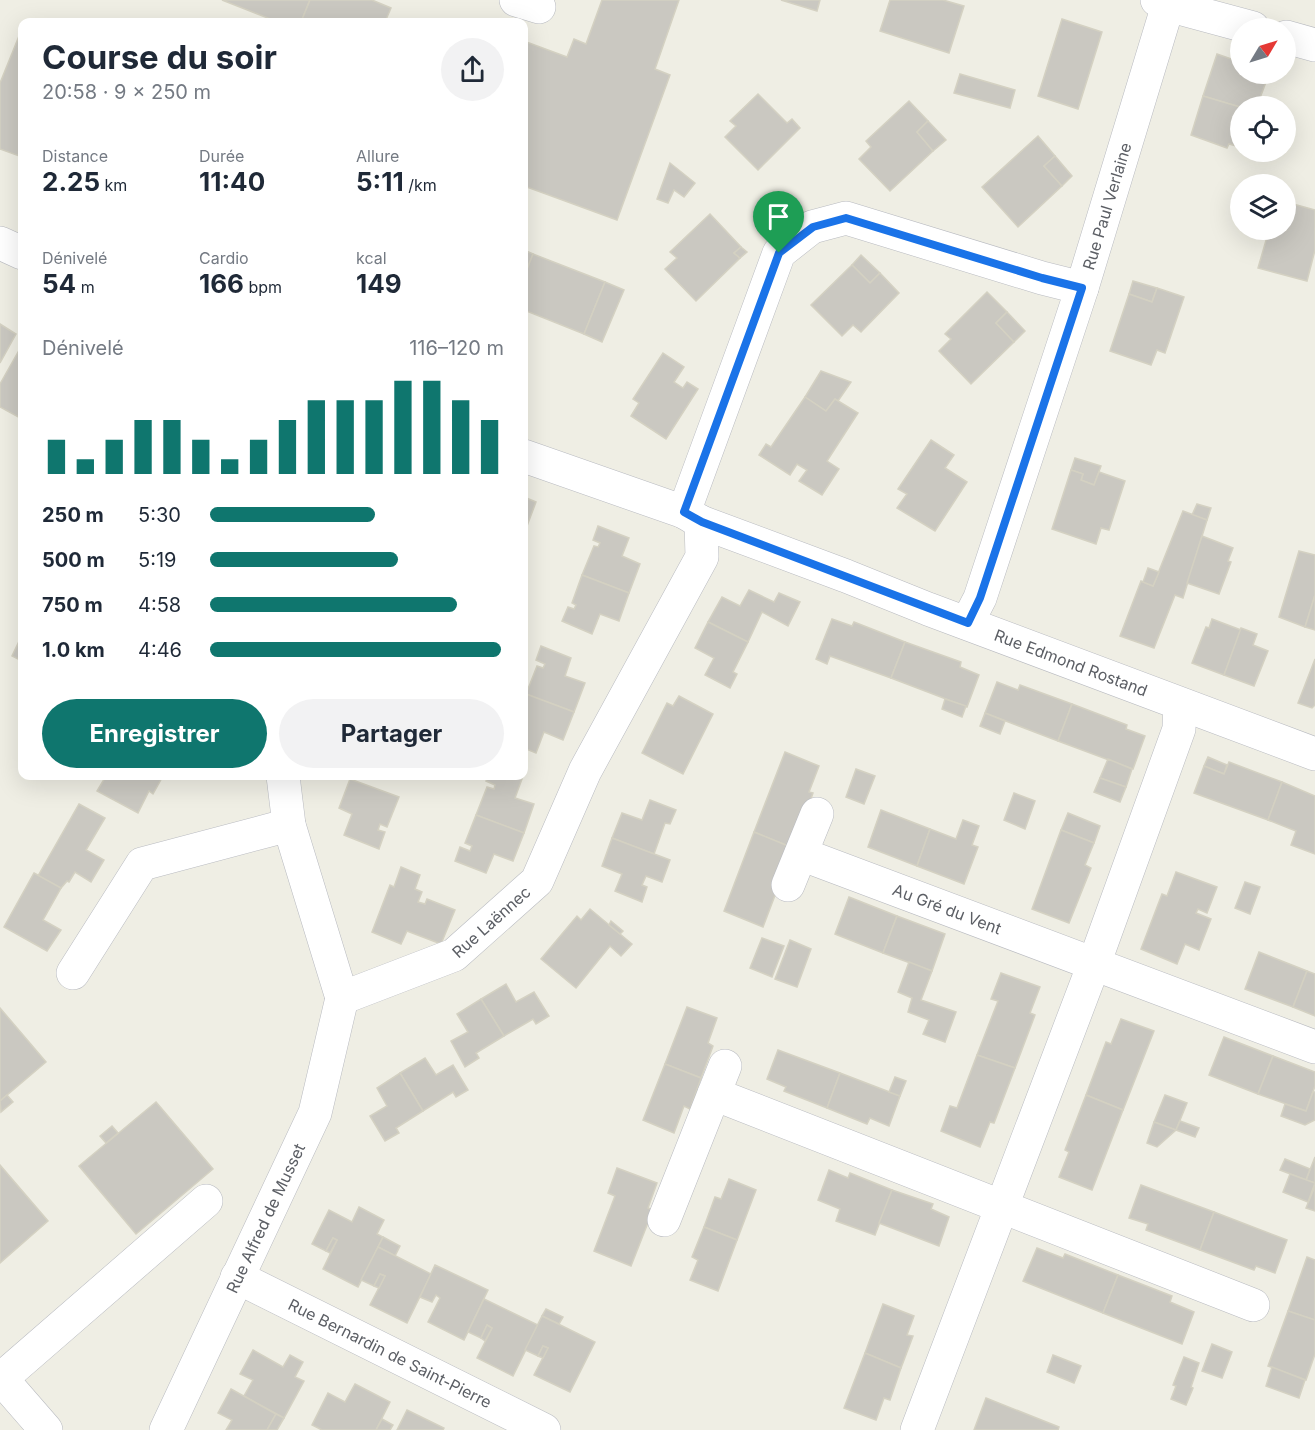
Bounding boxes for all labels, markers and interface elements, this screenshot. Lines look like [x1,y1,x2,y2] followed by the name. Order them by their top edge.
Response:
[1230,18,1296,84] north arrow
[1230,18,1296,240] map controls
[42,37,277,77] text: Course du soir
[441,38,504,101] button: share
[42,80,211,104] text: 20:58 · 9 × 250 m
[1230,96,1296,162] button: locate
[1078,140,1136,272] street label: Rue Paul Verlaine
[42,146,108,166] text: Distance
[199,146,244,166] text: Durée
[356,146,399,166] text: Allure
[42,166,100,197] text: 2.25
[199,166,265,197] text: 11:40
[356,166,404,197] text: 5:11
[1230,174,1296,240] button: layers
[100,175,127,195] text: km
[404,175,437,195] text: /km
[753,191,804,253] pin
[762,200,795,233] icon: arrive
[42,248,107,268] text: Dénivelé
[199,248,249,268] text: Cardio
[356,248,387,268] text: kcal
[42,268,76,299] text: 54
[199,268,244,299] text: 166
[356,268,402,299] text: 149
[76,277,95,297] text: m
[244,277,282,297] text: bpm
[42,336,124,360] text: Dénivelé
[409,336,504,360] text: 116–120 m
[42,503,104,527] text: 250 m
[138,503,181,527] text: 5:30
[42,548,105,572] text: 500 m
[138,548,176,572] text: 5:19
[42,593,103,617] text: 750 m
[138,593,181,617] text: 4:58
[992,625,1150,700] street label: Rue Edmond Rostand
[42,638,105,662] text: 1.0 km
[138,638,182,662] text: 4:46
[42,699,267,768] button: Enregistrer
[279,699,504,768] button: Partager
[890,879,1004,938] street label: Au Gré du Vent
[448,882,534,962] street label: Rue Laënnec
[222,1140,309,1296] street label: Rue Alfred de Musset
[285,1294,495,1412] street label: Rue Bernardin de Saint-Pierre

